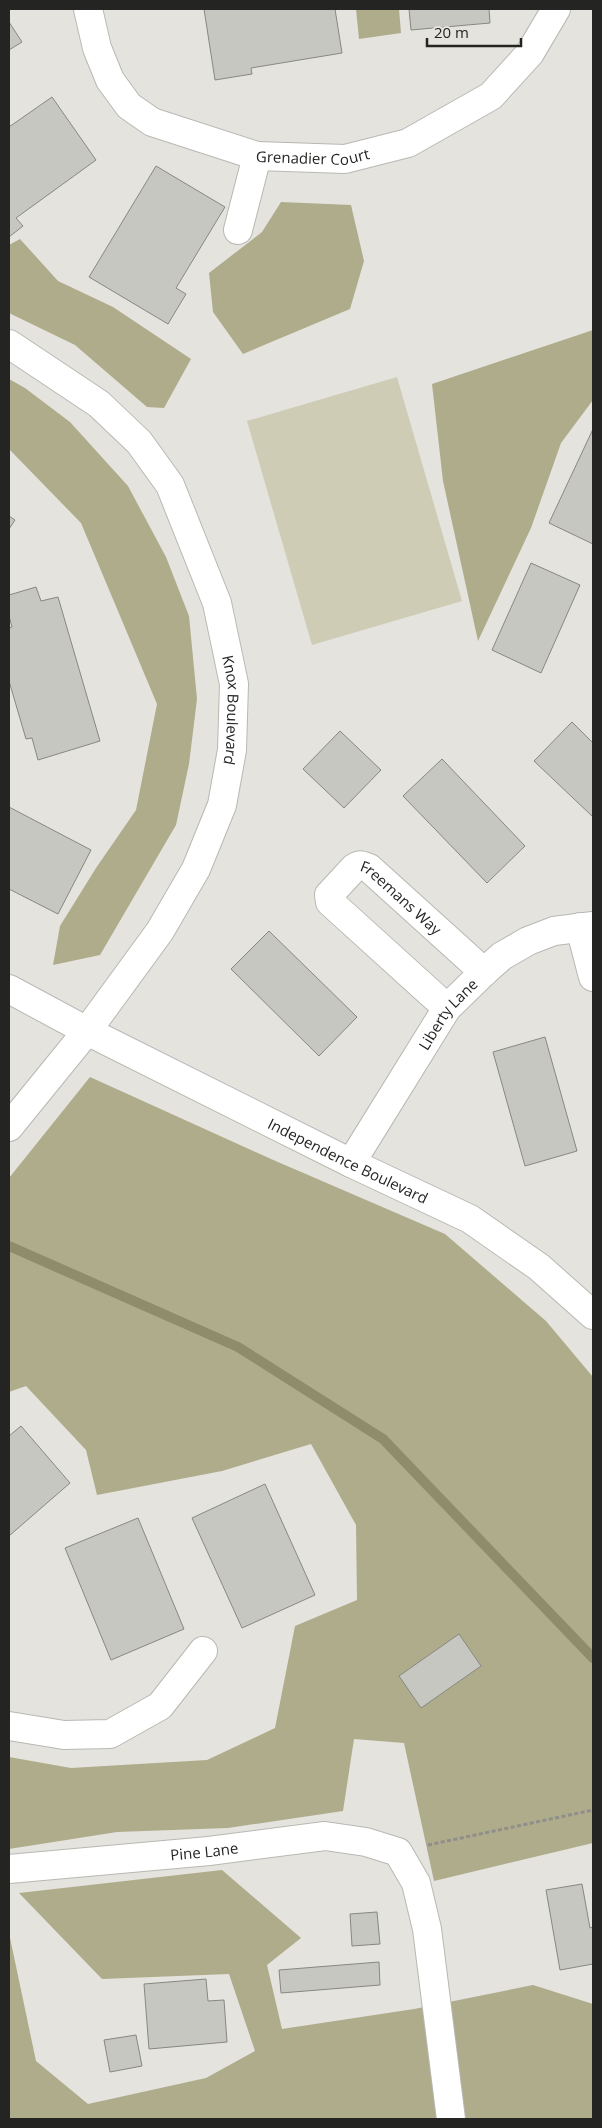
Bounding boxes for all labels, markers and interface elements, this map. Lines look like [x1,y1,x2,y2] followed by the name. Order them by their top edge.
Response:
[427,15,521,47] scale bar
[434,22,469,42] text: 20 m
[256,143,371,169] street label: Grenadier Court
[218,653,244,767] street label: Knox Boulevard
[358,855,446,939] street label: Freemans Way
[414,974,482,1054] street label: Liberty Lane
[265,1113,431,1208] street label: Independence Boulevard
[169,1837,239,1864] street label: Pine Lane

